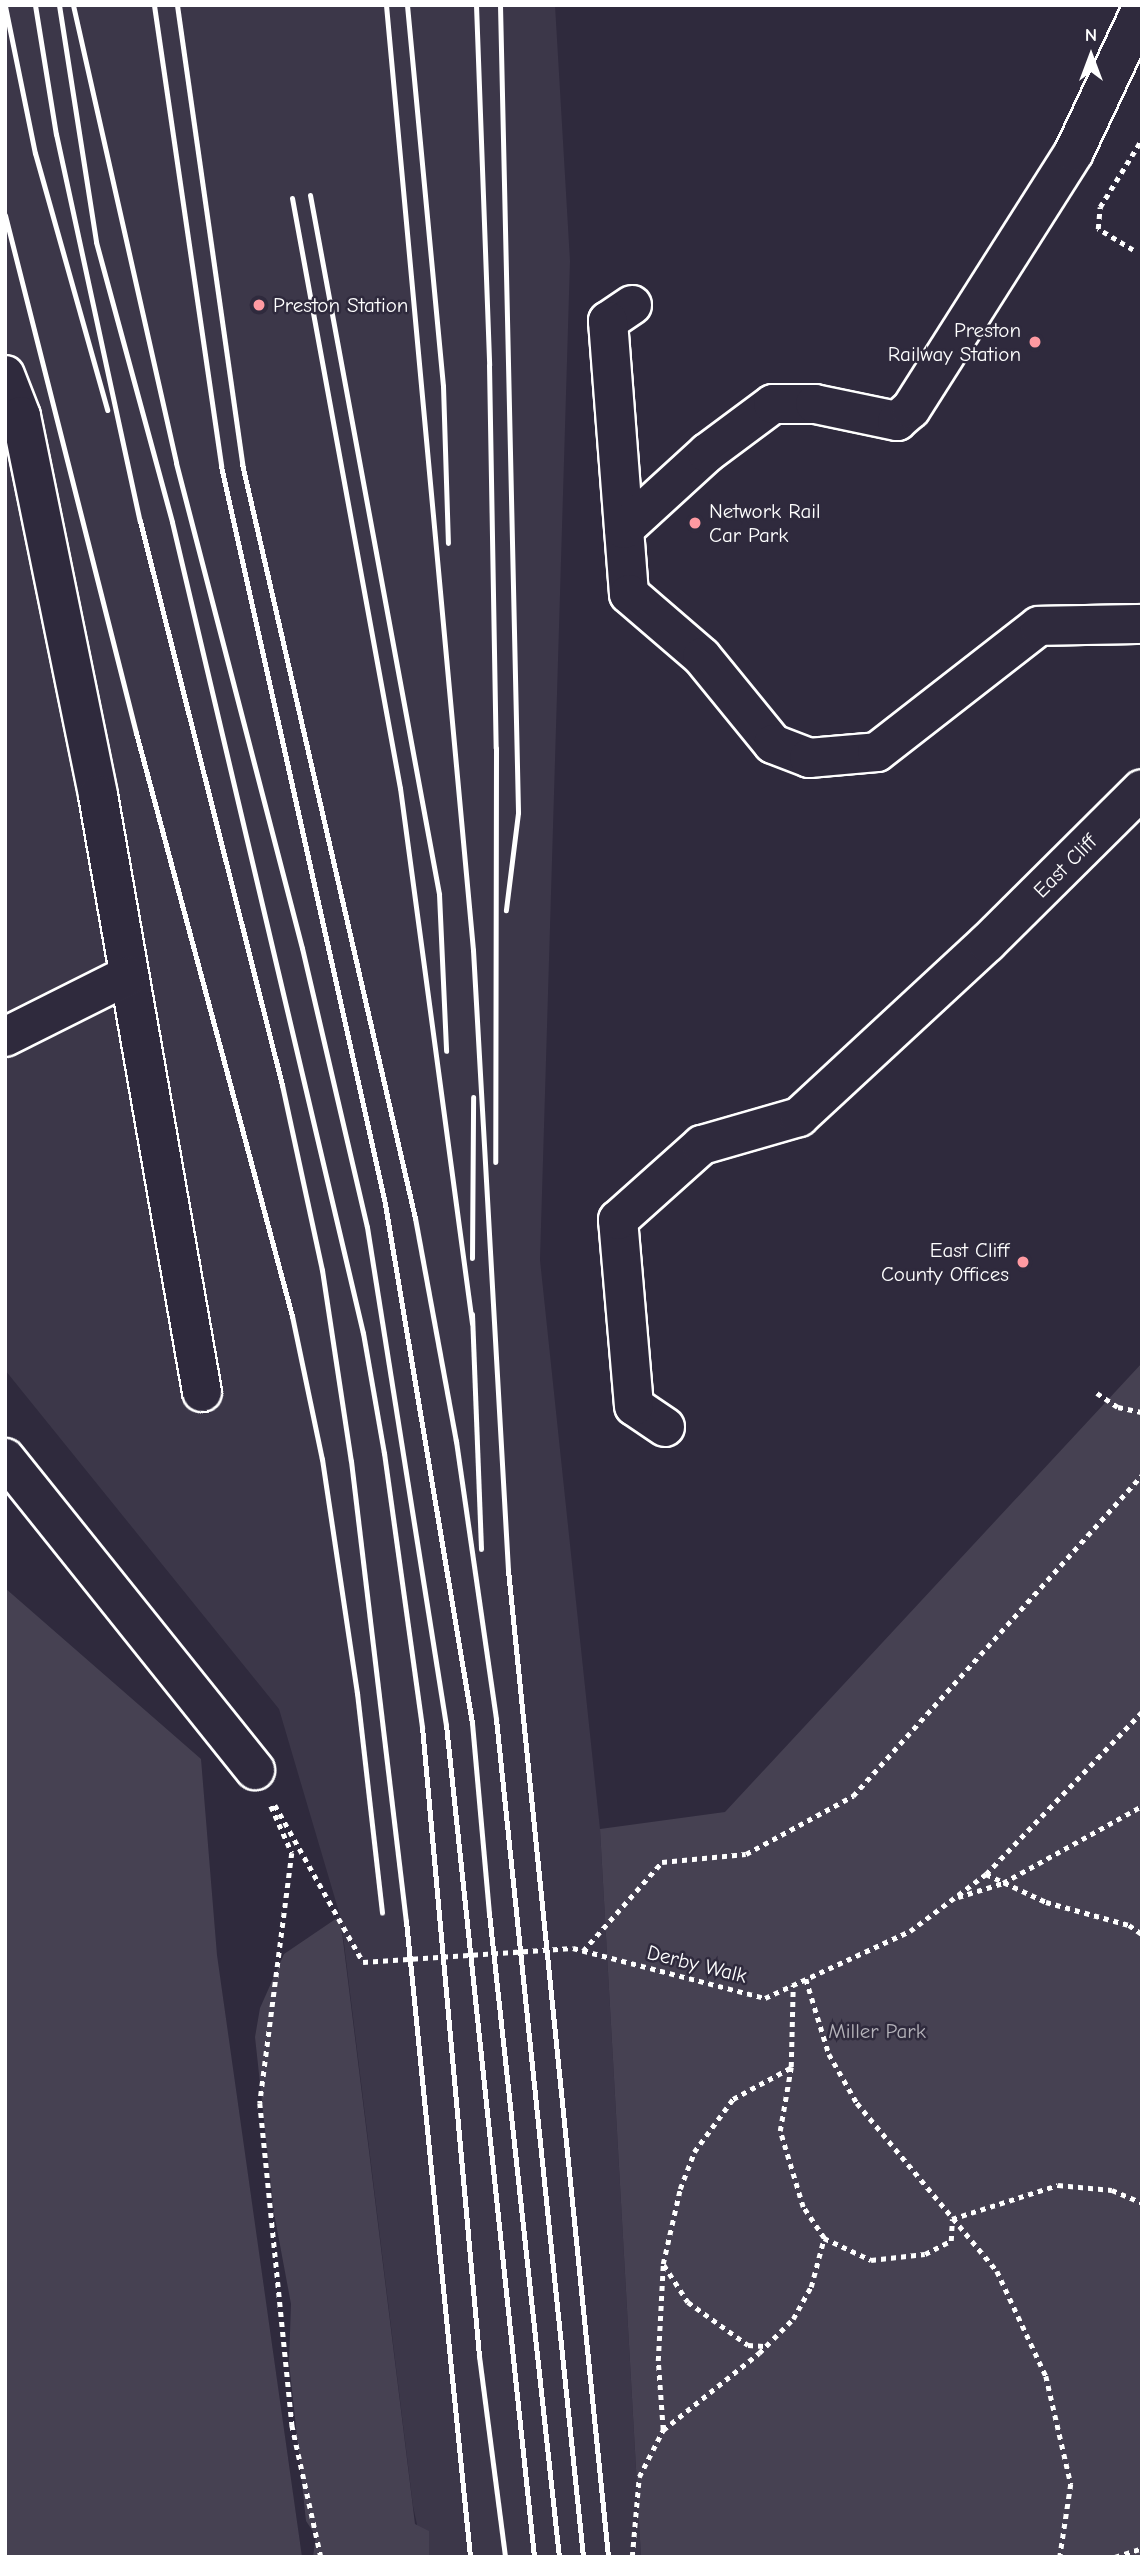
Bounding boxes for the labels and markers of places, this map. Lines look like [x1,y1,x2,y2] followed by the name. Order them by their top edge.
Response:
[273,292,408,318] place label: Preston Station
[251,297,267,313] marker: Preston Station
[888,317,1021,367] place label: Preston Railway Station
[1027,334,1043,350] marker: Preston Railway Station
[709,498,821,548] place label: Network Rail Car Park
[687,515,703,531] marker: Network Rail Car Park
[881,1237,1009,1287] place label: East Cliff County Offices
[1015,1254,1031,1270] marker: East Cliff County Offices

